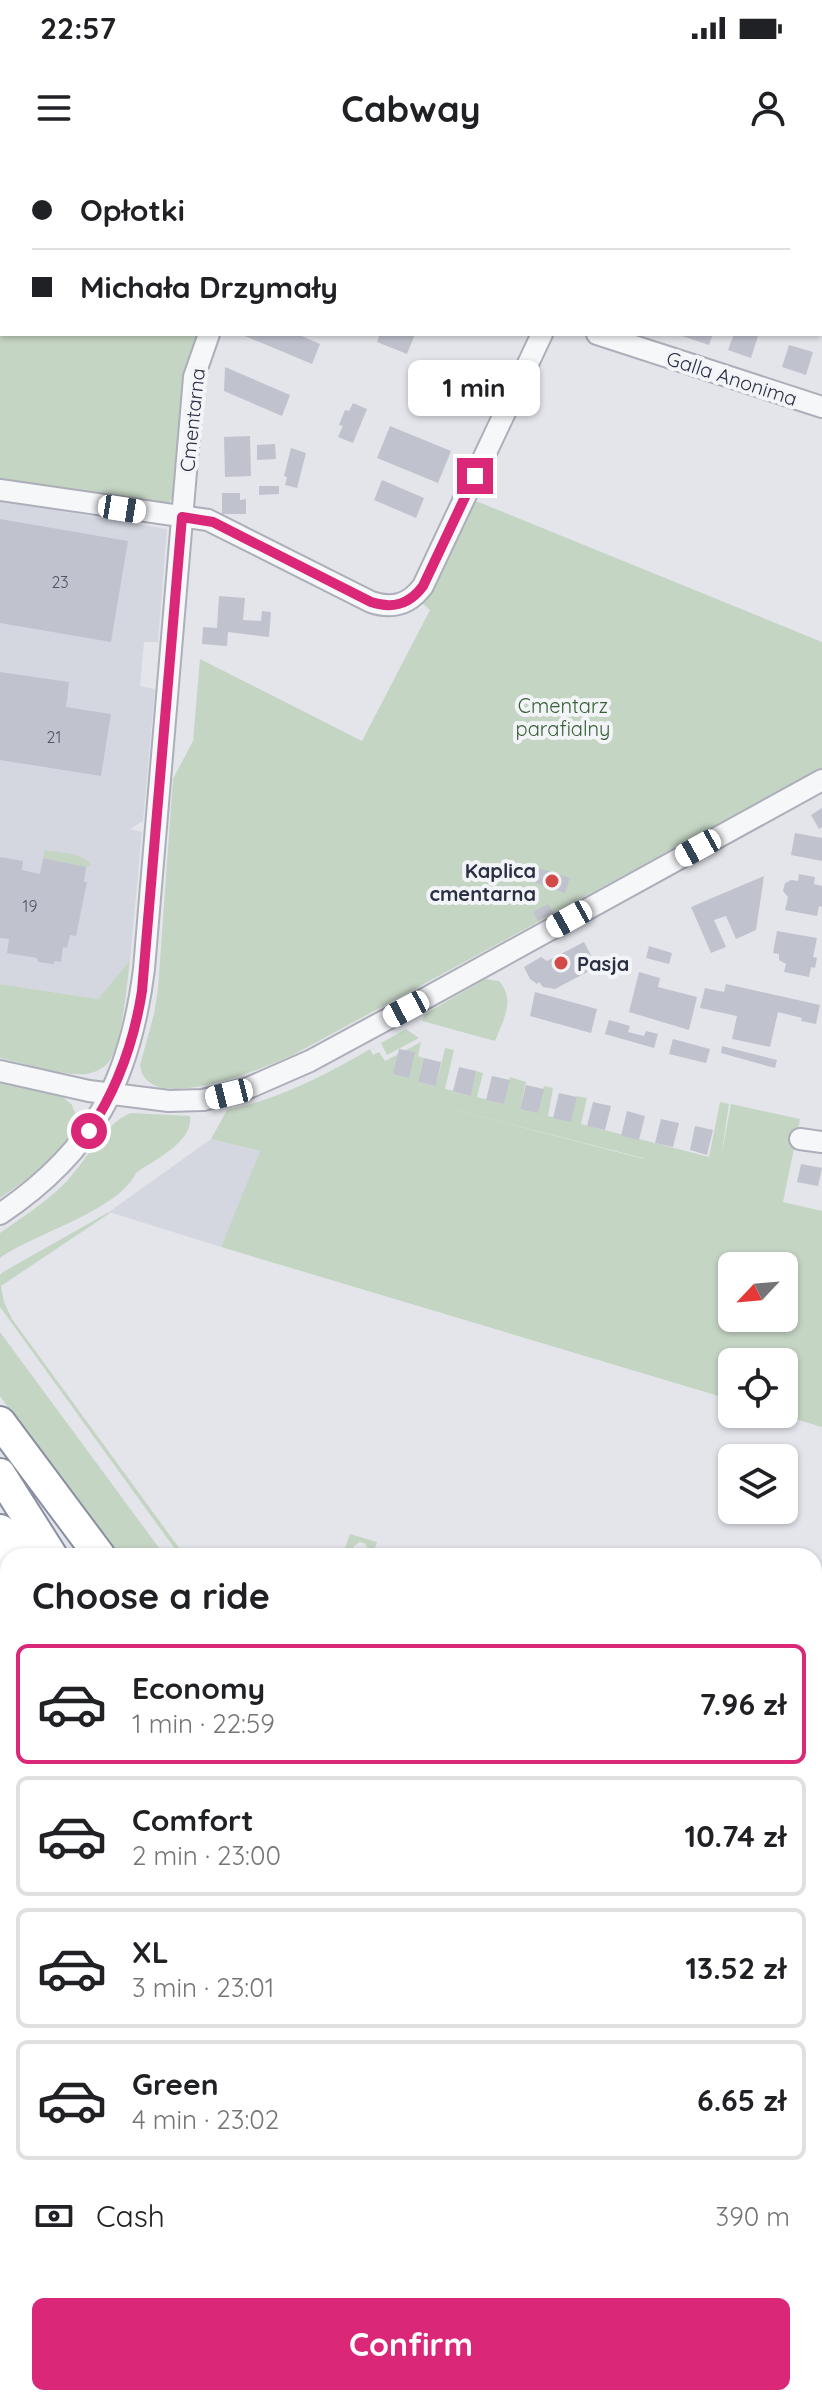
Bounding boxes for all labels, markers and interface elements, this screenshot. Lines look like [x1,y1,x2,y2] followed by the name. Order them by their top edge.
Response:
[40,9,116,47] text: 22:57
[32,86,76,130] icon: menu
[341,86,481,131] text: Cabway
[746,86,790,130] icon: person
[80,191,185,229] text: Opłotki
[80,268,338,306] text: Michała Drzymały
[664,345,800,411] street label: Galla Anonima
[409,360,541,416] callout: 1 min
[174,367,210,473] street label: Cmentarna
[443,371,506,404] text: 1 min
[457,458,493,494] route end
[96,493,148,525] car
[51,572,69,592] house number: 23
[516,693,610,741] park label: Cmentarz parafialny
[47,727,61,747] house number: 21
[671,826,725,870] car
[430,858,536,906] place label: Kaplica cmentarna
[543,872,561,890] marker: Kaplica cmentarna
[23,896,37,916] house number: 19
[542,897,596,941] car
[577,951,629,976] place label: Pasja
[552,954,570,972] marker: Pasja
[379,987,433,1031] car
[203,1077,255,1111] car
[71,1113,107,1149] route start
[718,1252,798,1332] north arrow
[718,1252,798,1524] map controls
[718,1348,798,1428] button: locate
[718,1444,798,1524] button: layers
[32,1573,270,1618] text: Choose a ride
[36,1668,108,1740] icon: car
[132,1669,265,1707] text: Economy
[700,1685,786,1723] text: 7.96 zł
[132,1707,275,1740] text: 1 min · 22:59
[36,1800,108,1872] icon: car
[132,1801,253,1839] text: Comfort
[685,1817,786,1855] text: 10.74 zł
[132,1839,281,1872] text: 2 min · 23:00
[36,1932,108,2004] icon: car
[132,1933,169,1971] text: XL
[685,1949,786,1987] text: 13.52 zł
[132,1971,274,2004] text: 3 min · 23:01
[36,2064,108,2136] icon: car
[132,2065,219,2103] text: Green
[697,2081,786,2119] text: 6.65 zł
[132,2103,279,2136] text: 4 min · 23:02
[32,2194,76,2238] icon: cash
[96,2197,165,2235] text: Cash
[716,2200,790,2233] text: 390 m
[32,2298,790,2390] button: Confirm

